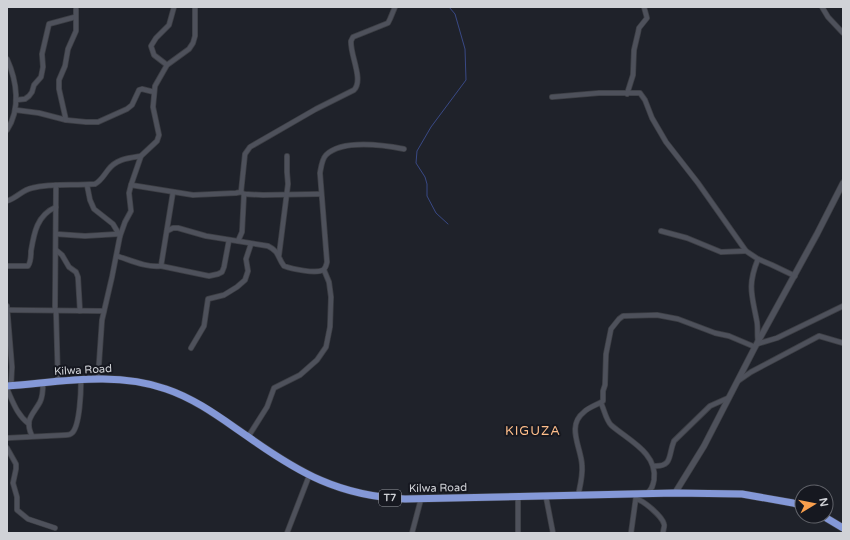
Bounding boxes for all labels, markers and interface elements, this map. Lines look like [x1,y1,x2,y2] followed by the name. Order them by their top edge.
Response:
[54,362,112,378] street label: Kilwa Road
[505,423,561,439] district label: KIGUZA
[409,481,467,495] street label: Kilwa Road
[794,484,834,524] north arrow
[379,490,401,506] road number: T7
[816,497,831,508] text: N

